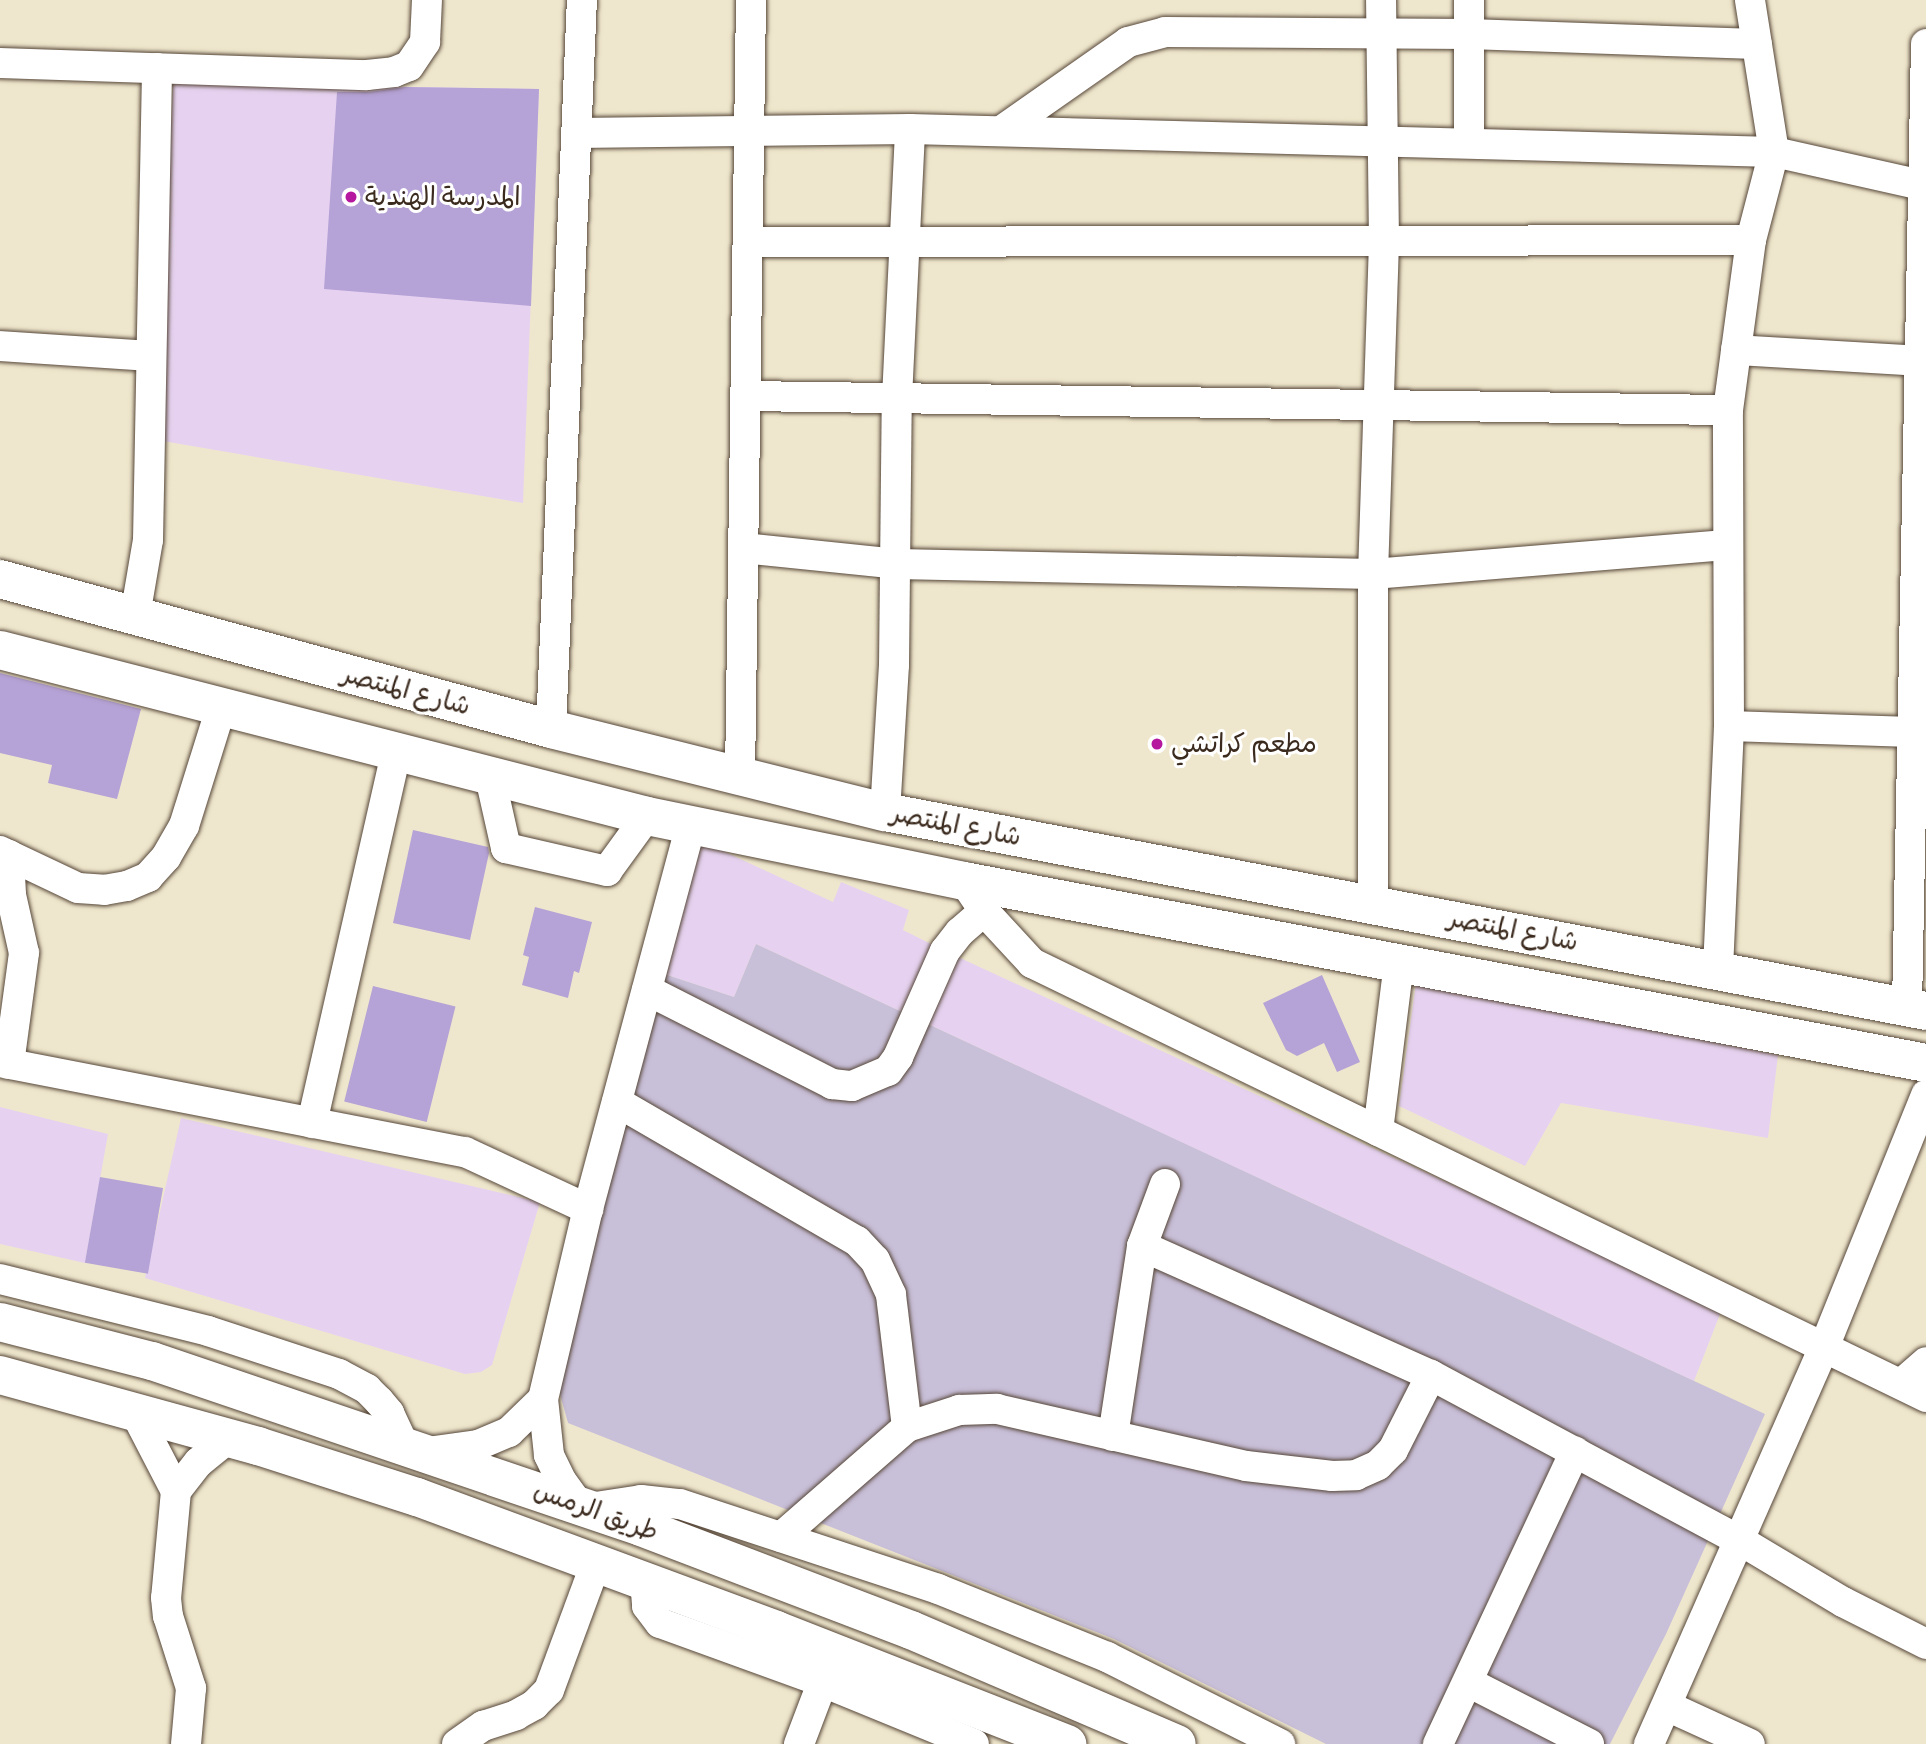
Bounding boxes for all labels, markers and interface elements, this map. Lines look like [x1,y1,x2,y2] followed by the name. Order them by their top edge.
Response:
[365,181,521,213] place label: المدرسة الهندية
[343,189,359,205] marker: المدرسة الهندية
[338,658,474,722] street label: شارع المنتصر
[1171,728,1317,760] place label: مطعم كراتشي
[1149,736,1165,752] marker: مطعم كراتشي
[888,797,1024,853] street label: شارع المنتصر
[1445,902,1581,958] street label: شارع المنتصر
[530,1474,662,1548] street label: طريق الرمس

